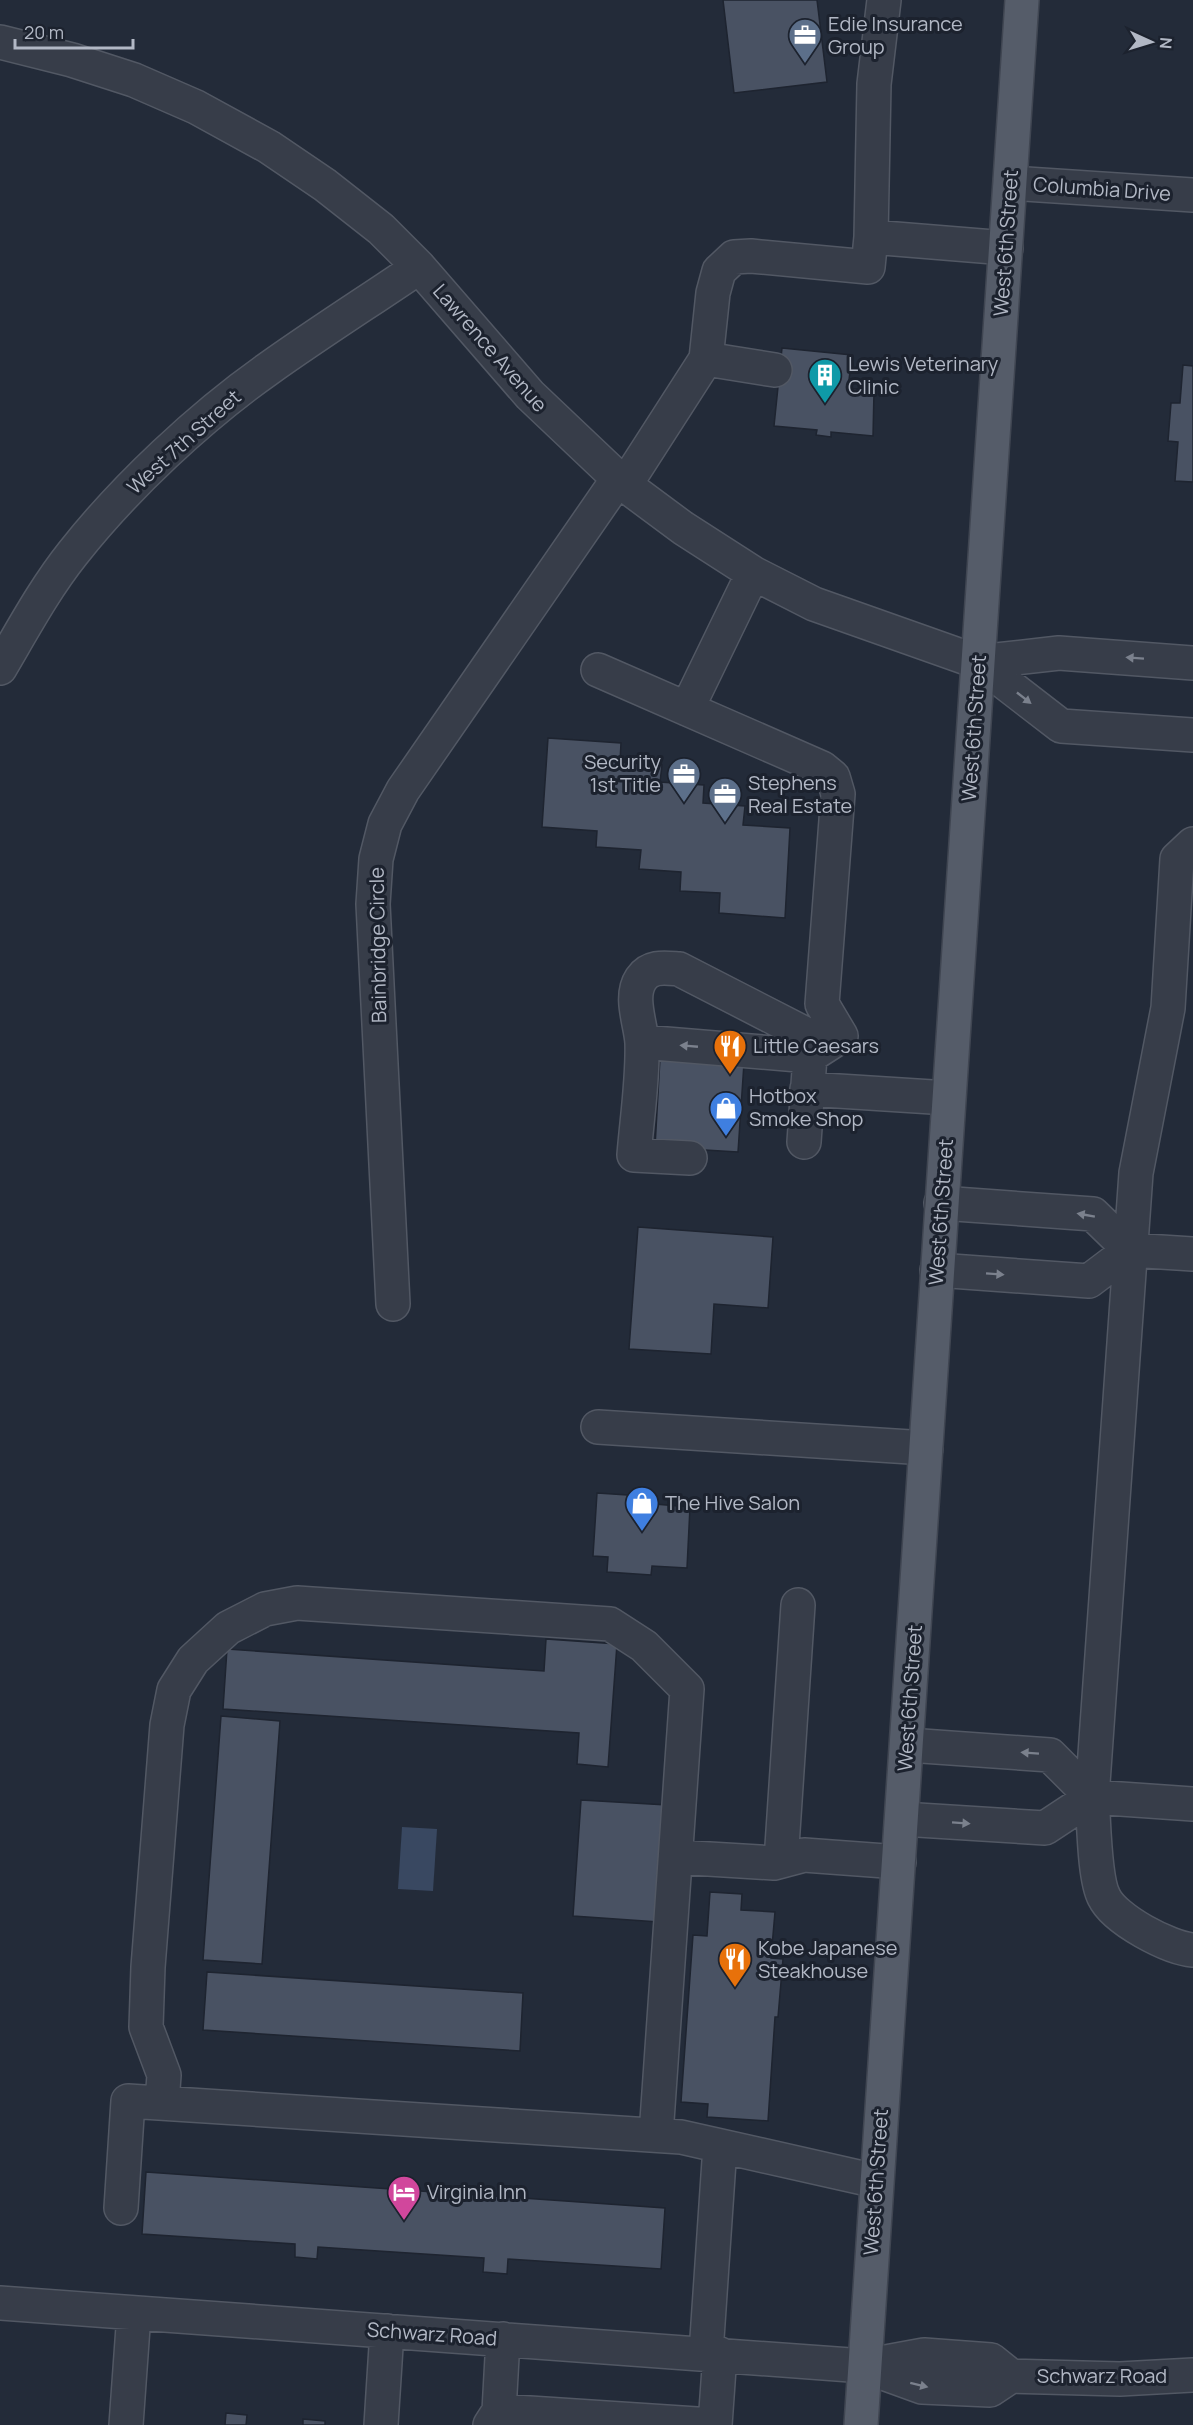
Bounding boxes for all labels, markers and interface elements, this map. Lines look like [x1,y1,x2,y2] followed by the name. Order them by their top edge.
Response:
[828,10,963,60] place label: Edie Insurance Group
[15,12,134,50] scale bar
[1121,12,1181,72] north arrow
[787,17,823,64] office icon: Edie Insurance Group
[24,20,64,44] text: 20 m
[1155,37,1177,50] text: N
[987,169,1024,317] street label: West 6th Street
[1032,170,1172,207] street label: Columbia Drive
[427,278,554,417] street label: Lawrence Avenue
[848,350,999,400] place label: Lewis Veterinary Clinic
[807,357,843,404] building icon: Lewis Veterinary Clinic
[121,383,246,500] street label: West 7th Street
[955,654,992,802] street label: West 6th Street
[1125,654,1144,663] one-way arrow
[1017,691,1032,703] one-way arrow
[584,748,661,798] place label: Security 1st Title
[666,756,702,803] office icon: Security 1st Title
[748,769,852,819] place label: Stephens Real Estate
[707,776,743,823] office icon: Stephens Real Estate
[363,867,392,1023] street label: Bainbridge Circle
[712,1028,748,1075] restaurant icon: Little Caesars
[753,1032,879,1059] place label: Little Caesars
[679,1041,698,1050] one-way arrow
[749,1082,864,1132] place label: Hotbox Smoke Shop
[708,1090,744,1137] shop icon: Hotbox Smoke Shop
[922,1138,959,1286] street label: West 6th Street
[1076,1210,1095,1219] one-way arrow
[986,1269,1005,1279] one-way arrow
[624,1485,660,1532] shop icon: The Hive Salon
[665,1489,800,1516] place label: The Hive Salon
[891,1624,928,1772] street label: West 6th Street
[1021,1748,1040,1758] one-way arrow
[951,1818,970,1828] one-way arrow
[758,1934,897,1984] place label: Kobe Japanese Steakhouse
[717,1941,753,1988] restaurant icon: Kobe Japanese Steakhouse
[857,2108,894,2256] street label: West 6th Street
[386,2174,422,2221] hotel icon: Virginia Inn
[427,2178,527,2205] place label: Virginia Inn
[366,2315,498,2352] street label: Schwarz Road
[1037,2362,1167,2389] street label: Schwarz Road
[910,2380,928,2390] one-way arrow

